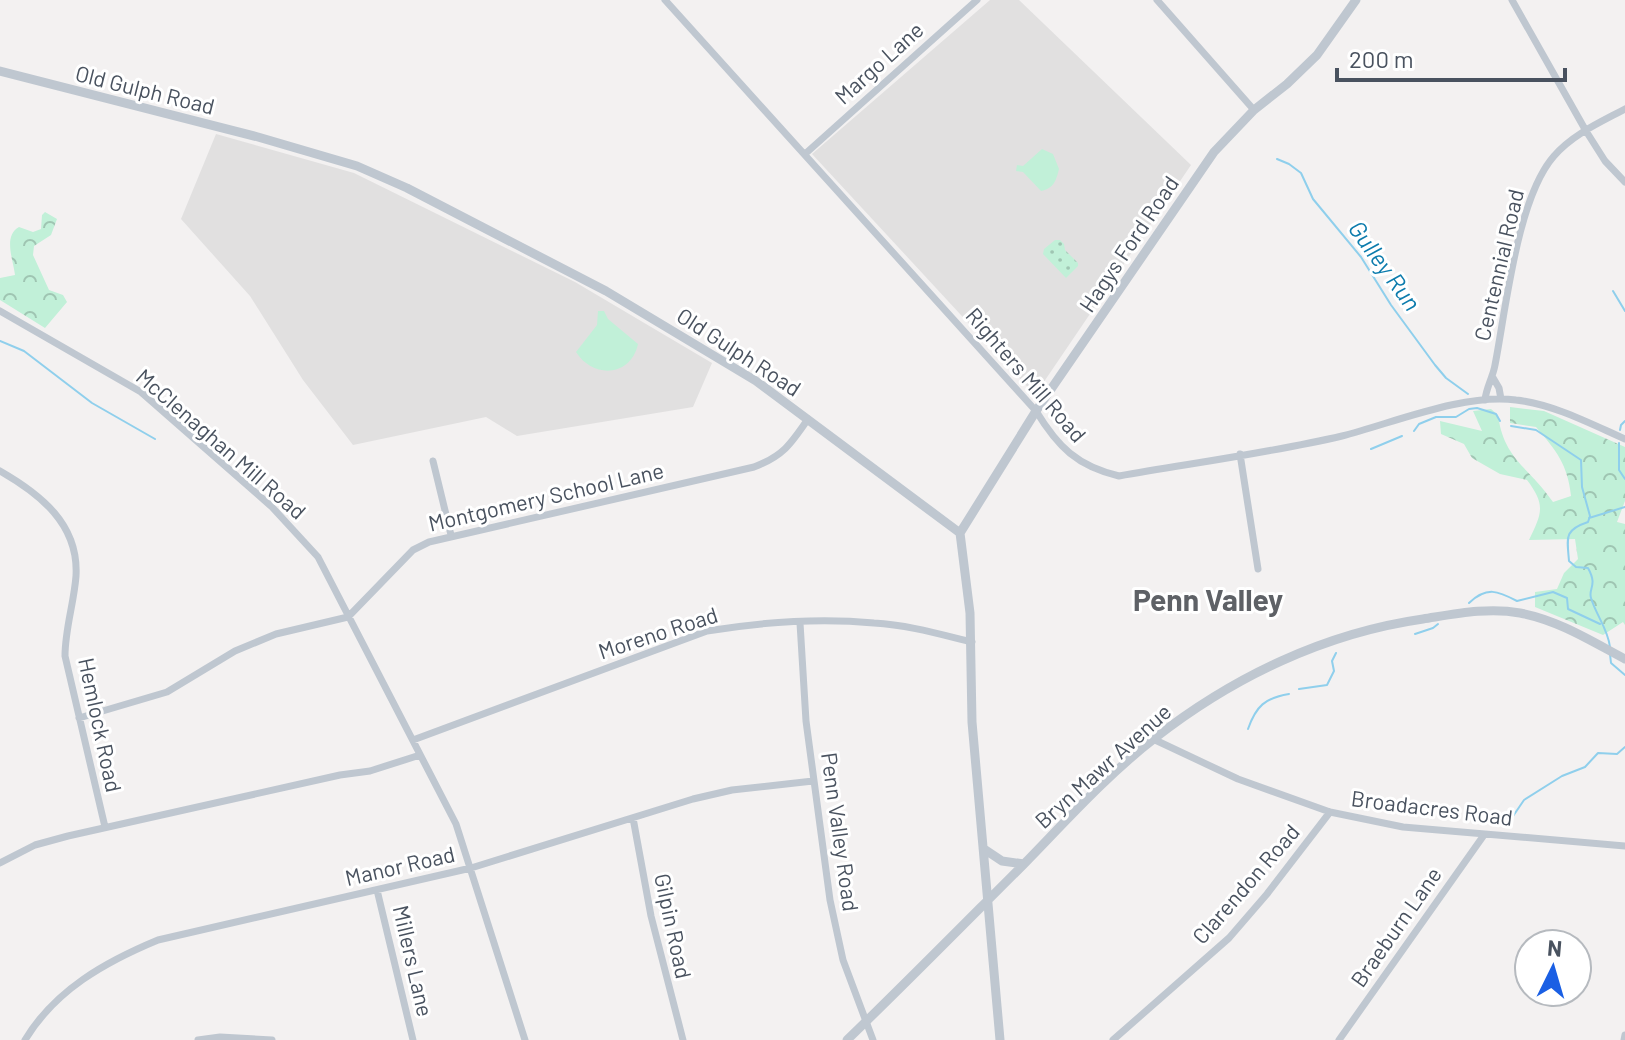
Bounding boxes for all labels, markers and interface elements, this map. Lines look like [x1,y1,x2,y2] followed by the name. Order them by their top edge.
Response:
[829,16,928,109] street label: Margo Lane
[1337,32,1565,82] scale bar
[1349,44,1414,73] text: 200 m
[73,59,218,119] street label: Old Gulph Road
[1073,171,1183,316] street label: Hagys Ford Road
[1468,186,1528,343] street label: Centennial Road
[1343,214,1428,316] water label: Gulley Run
[673,301,806,401] street label: Old Gulph Road
[961,302,1092,447] street label: Righters Mill Road
[132,363,312,524] street label: McClenaghan Mill Road
[426,456,666,536] street label: Montgomery School Lane
[1133,581,1283,617] district label: Penn Valley
[595,601,721,664] street label: Moreno Road
[74,655,128,794] street label: Hemlock Road
[1029,697,1176,833] street label: Bryn Mawr Avenue
[817,751,865,913] street label: Penn Valley Road
[1350,784,1514,830] street label: Broadacres Road
[1186,818,1304,948] street label: Clarendon Road
[342,840,457,890] street label: Manor Road
[1344,862,1446,991] street label: Braeburn Lane
[650,871,698,981] street label: Gilpin Road
[389,903,439,1019] street label: Millers Lane
[1513,928,1593,1008] north arrow
[1546,933,1563,961] text: N

